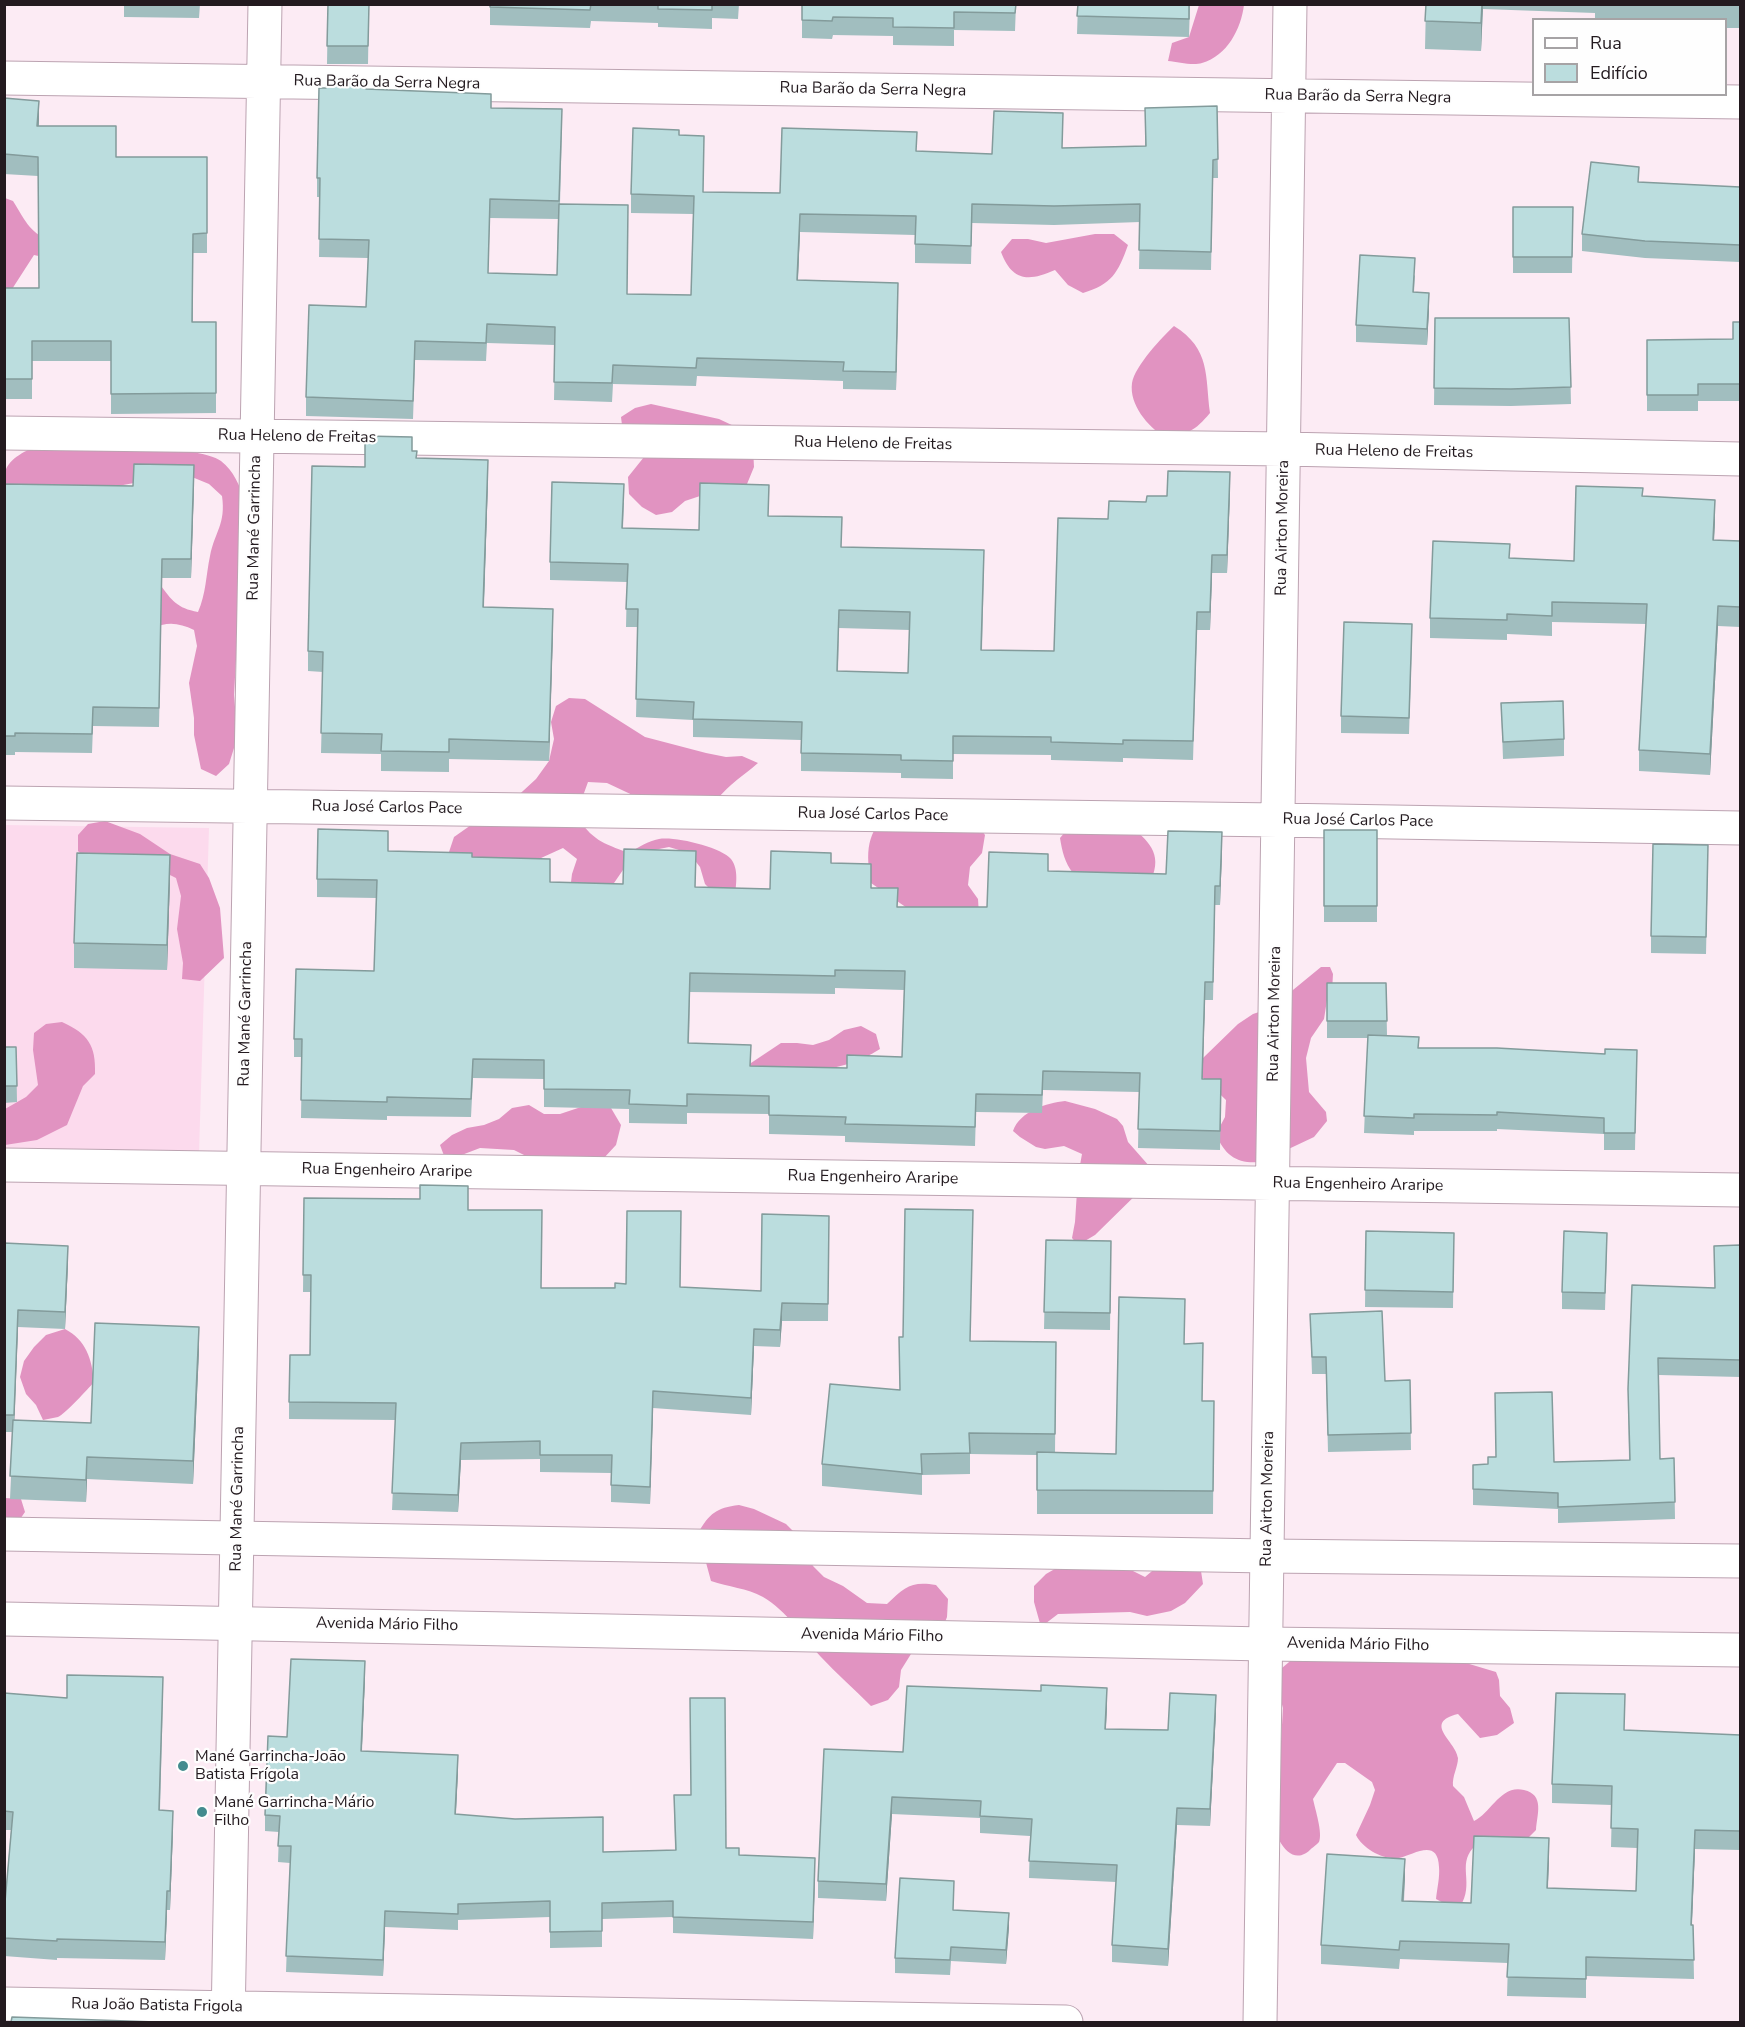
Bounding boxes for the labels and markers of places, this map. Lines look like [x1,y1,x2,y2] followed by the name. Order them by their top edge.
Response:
[195,1747,346,1785] place label: Mané Garrincha-João Batista Frígola
[176,1759,190,1773] marker: Mané Garrincha-João Batista Frígola
[214,1793,374,1831] place label: Mané Garrincha-Mário Filho
[195,1805,209,1819] marker: Mané Garrincha-Mário Filho

